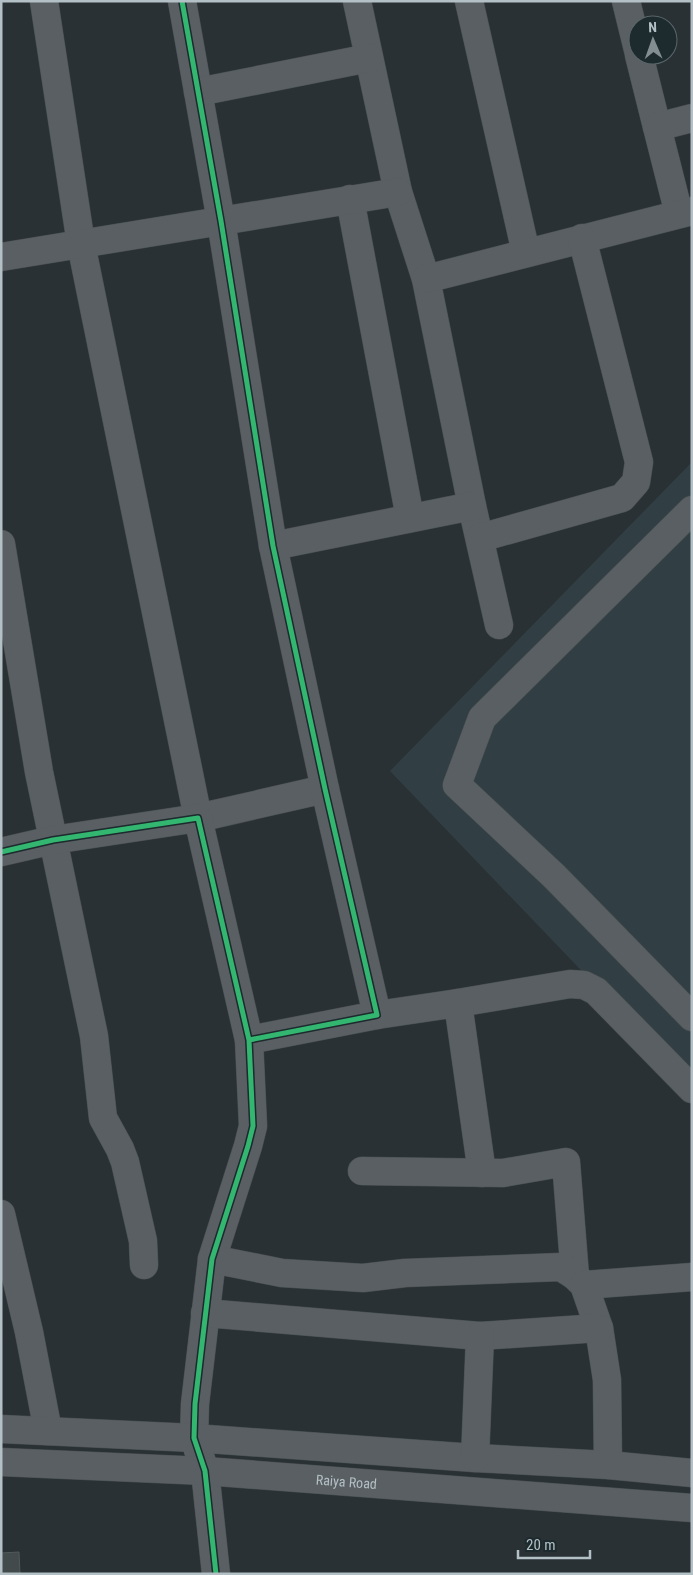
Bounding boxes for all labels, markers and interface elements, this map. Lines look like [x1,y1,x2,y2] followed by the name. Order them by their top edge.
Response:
[628,15,678,65] north arrow
[648,19,657,35] text: N
[315,1471,378,1492] street label: Raiya Road
[518,1528,590,1560] scale bar
[526,1536,556,1554] text: 20 m

